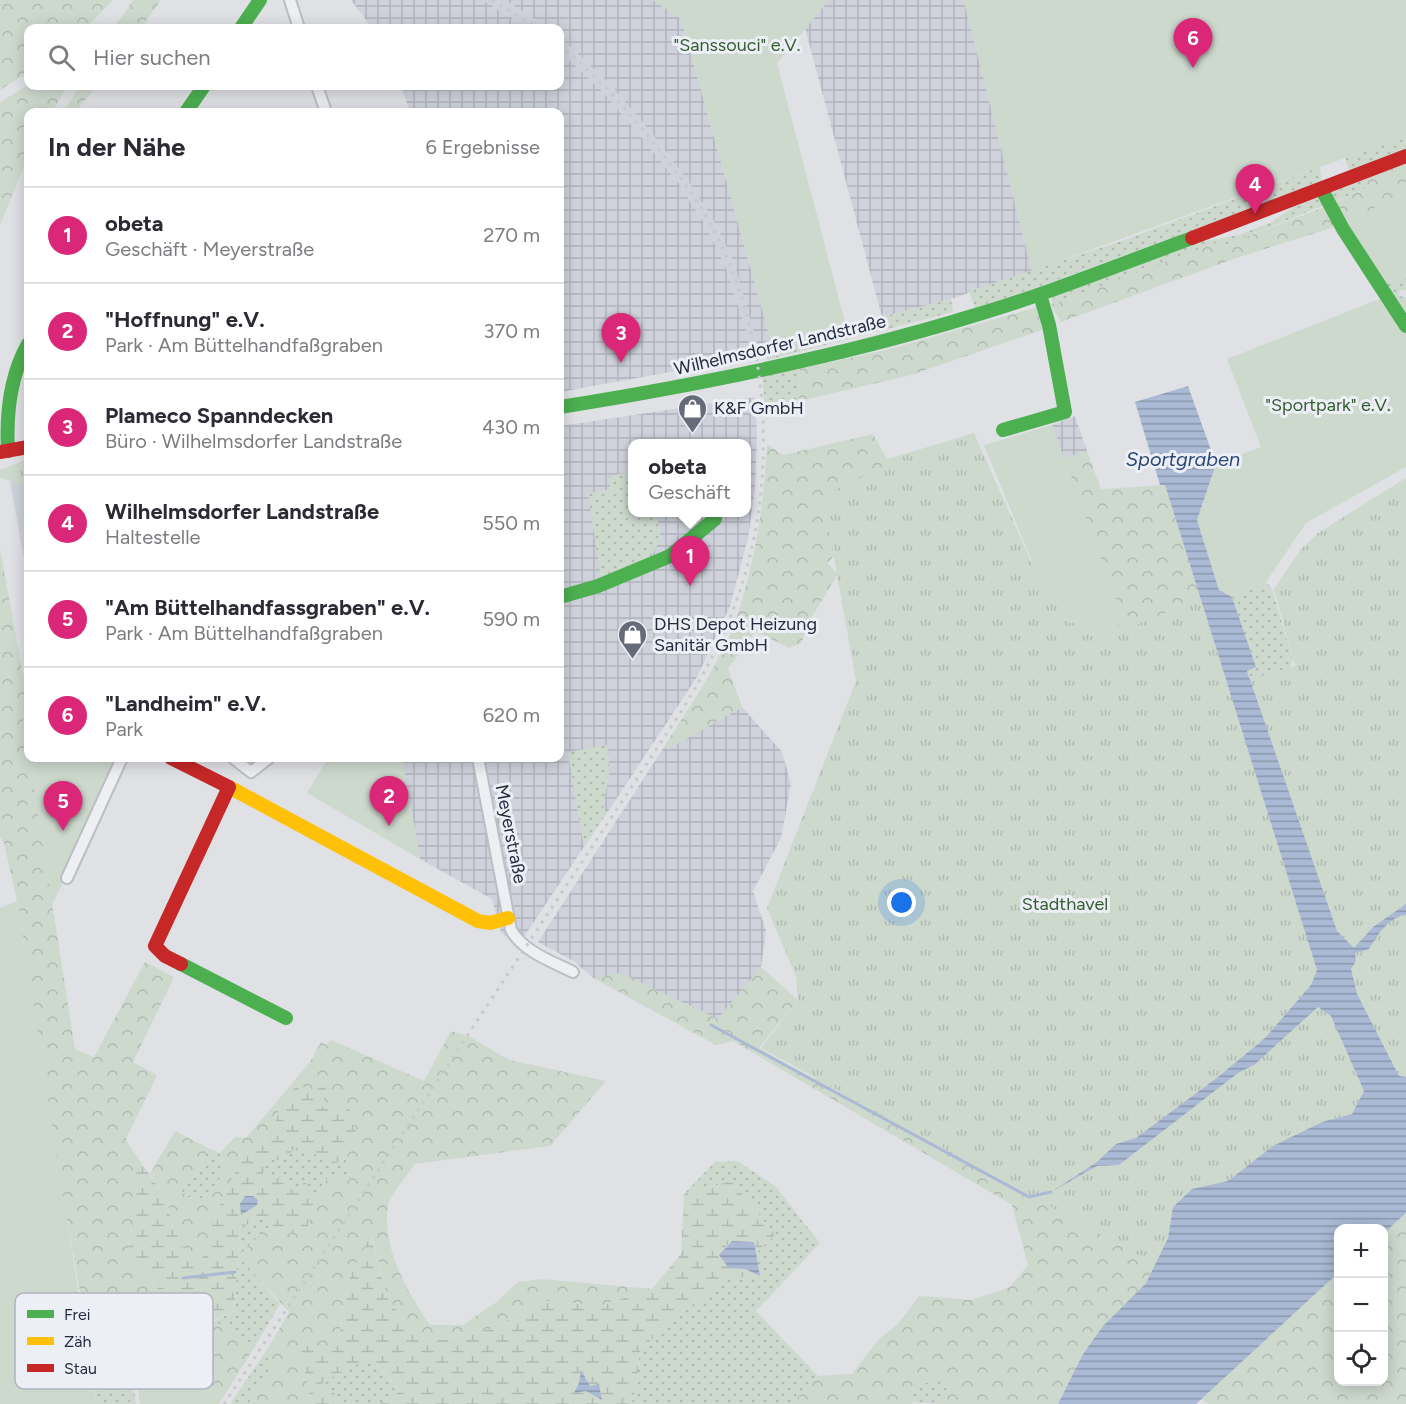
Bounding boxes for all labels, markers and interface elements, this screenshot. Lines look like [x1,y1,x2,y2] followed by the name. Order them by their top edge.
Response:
[1174,19,1212,68] pin: 6
[24,24,564,90] search box
[673,34,801,56] park label: "Sanssouci" e.V.
[45,41,78,74] icon: search
[93,44,211,71] text: Hier suchen
[48,131,185,163] text: In der Nähe
[425,135,540,159] text: 6 Ergebnisse
[1236,164,1274,214] pin: 4
[105,210,163,237] text: obeta
[63,223,72,247] text: 1
[483,223,540,247] text: 270 m
[105,237,314,261] text: Geschäft · Meyerstraße
[105,306,265,333] text: "Hoffnung" e.V.
[672,310,888,380] street label: Wilhelmsdorfer Landstraße
[602,314,640,363] pin: 3
[62,319,73,343] text: 2
[484,319,540,343] text: 370 m
[105,333,383,357] text: Park · Am Büttelhandfaßgraben
[677,392,709,434] shop icon: K&F GmbH
[1265,394,1391,416] park label: "Sportpark" e.V.
[714,397,804,419] place label: K&F GmbH
[105,402,333,429] text: Plameco Spanndecken
[62,415,73,439] text: 3
[482,415,540,439] text: 430 m
[105,429,402,453] text: Büro · Wilhelmsdorfer Landstraße
[628,439,751,517] popup
[1126,447,1240,471] water label: Sportgraben
[648,453,707,480] text: obeta
[648,480,731,504] text: Geschäft
[105,498,379,525] text: Wilhelmsdorfer Landstraße
[61,511,74,535] text: 4
[482,511,540,535] text: 550 m
[105,525,201,549] text: Haltestelle
[670,536,710,586] pin: 1
[105,594,430,621] text: "Am Büttelhandfassgraben" e.V.
[62,607,73,631] text: 5
[482,607,540,631] text: 590 m
[654,613,817,656] place label: DHS Depot Heizung Sanitär GmbH
[617,618,649,660] shop icon: DHS Depot Heizung Sanitär GmbH
[105,621,383,645] text: Park · Am Büttelhandfaßgraben
[105,690,266,717] text: "Landheim" e.V.
[62,703,73,727] text: 6
[483,703,540,727] text: 620 m
[105,717,143,741] text: Park
[370,776,408,826] pin: 2
[44,782,82,831] pin: 5
[491,783,531,886] street label: Meyerstraße
[887,888,916,917] your location
[1022,893,1108,915] park label: Stadthavel
[1334,1224,1388,1386] map controls
[1334,1224,1388,1278] button: +
[1334,1278,1388,1332] button: −
[15,1293,213,1389] legend
[64,1305,90,1324] text: Frei
[64,1332,91,1351] text: Zäh
[1334,1332,1388,1386] button: locate
[64,1359,97,1378] text: Stau

